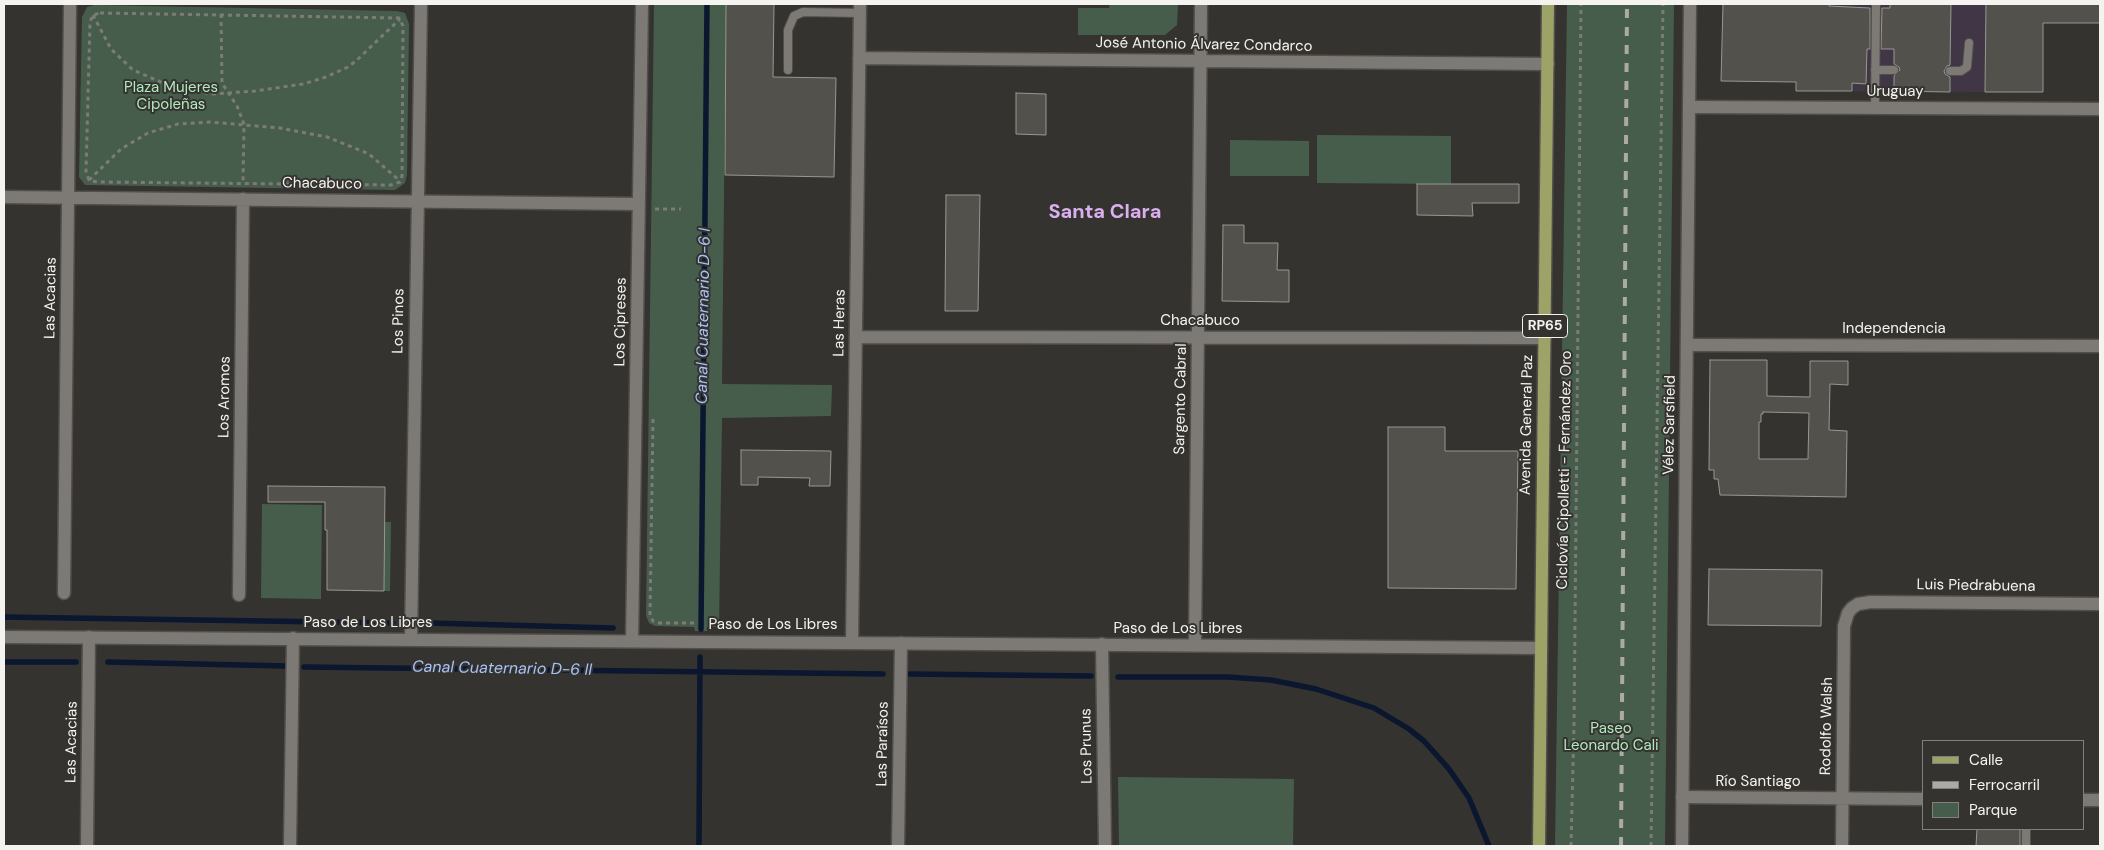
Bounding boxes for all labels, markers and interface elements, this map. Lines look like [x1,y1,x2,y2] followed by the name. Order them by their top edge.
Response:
[1095,34,1313,56] street label: José Antonio Álvarez Condarco
[124,79,218,114] park label: Plaza Mujeres Cipoleñas
[1866,83,1924,101] street label: Uruguay
[282,174,362,194] street label: Chacabuco
[1049,201,1161,225] district label: Santa Clara
[693,228,715,404] water label: Canal Cuaternario D-6 I
[41,257,61,339] street label: Las Acacias
[611,277,631,367] street label: Los Cipreses
[389,288,409,354] street label: Los Pinos
[830,289,850,357] street label: Las Heras
[1160,312,1240,330] street label: Chacabuco
[1522,314,1568,338] road number: RP65
[1842,320,1946,338] street label: Independencia
[1171,343,1191,455] street label: Sargento Cabral
[1554,350,1576,590] street label: Ciclovía Cipolletti - Fernández Oro
[1517,355,1537,495] street label: Avenida General Paz
[215,356,235,438] street label: Los Aromos
[1660,375,1680,475] street label: Vélez Sarsfield
[1916,576,2036,596] street label: Luis Piedrabuena
[303,614,433,632] street label: Paso de Los Libres
[708,616,838,634] street label: Paso de Los Libres
[1113,620,1243,638] street label: Paso de Los Libres
[412,658,592,680] water label: Canal Cuaternario D-6 II
[1817,677,1837,775] street label: Rodolfo Walsh
[62,701,82,783] street label: Las Acacias
[873,701,893,787] street label: Las Paraísos
[1077,708,1097,784] street label: Los Prunus
[1563,720,1659,755] park label: Paseo Leonardo Cali
[1922,740,2084,830] legend
[1969,750,2003,770] text: Calle
[1715,773,1801,791] street label: Río Santiago
[1969,775,2040,795] text: Ferrocarril
[1969,800,2017,820] text: Parque

